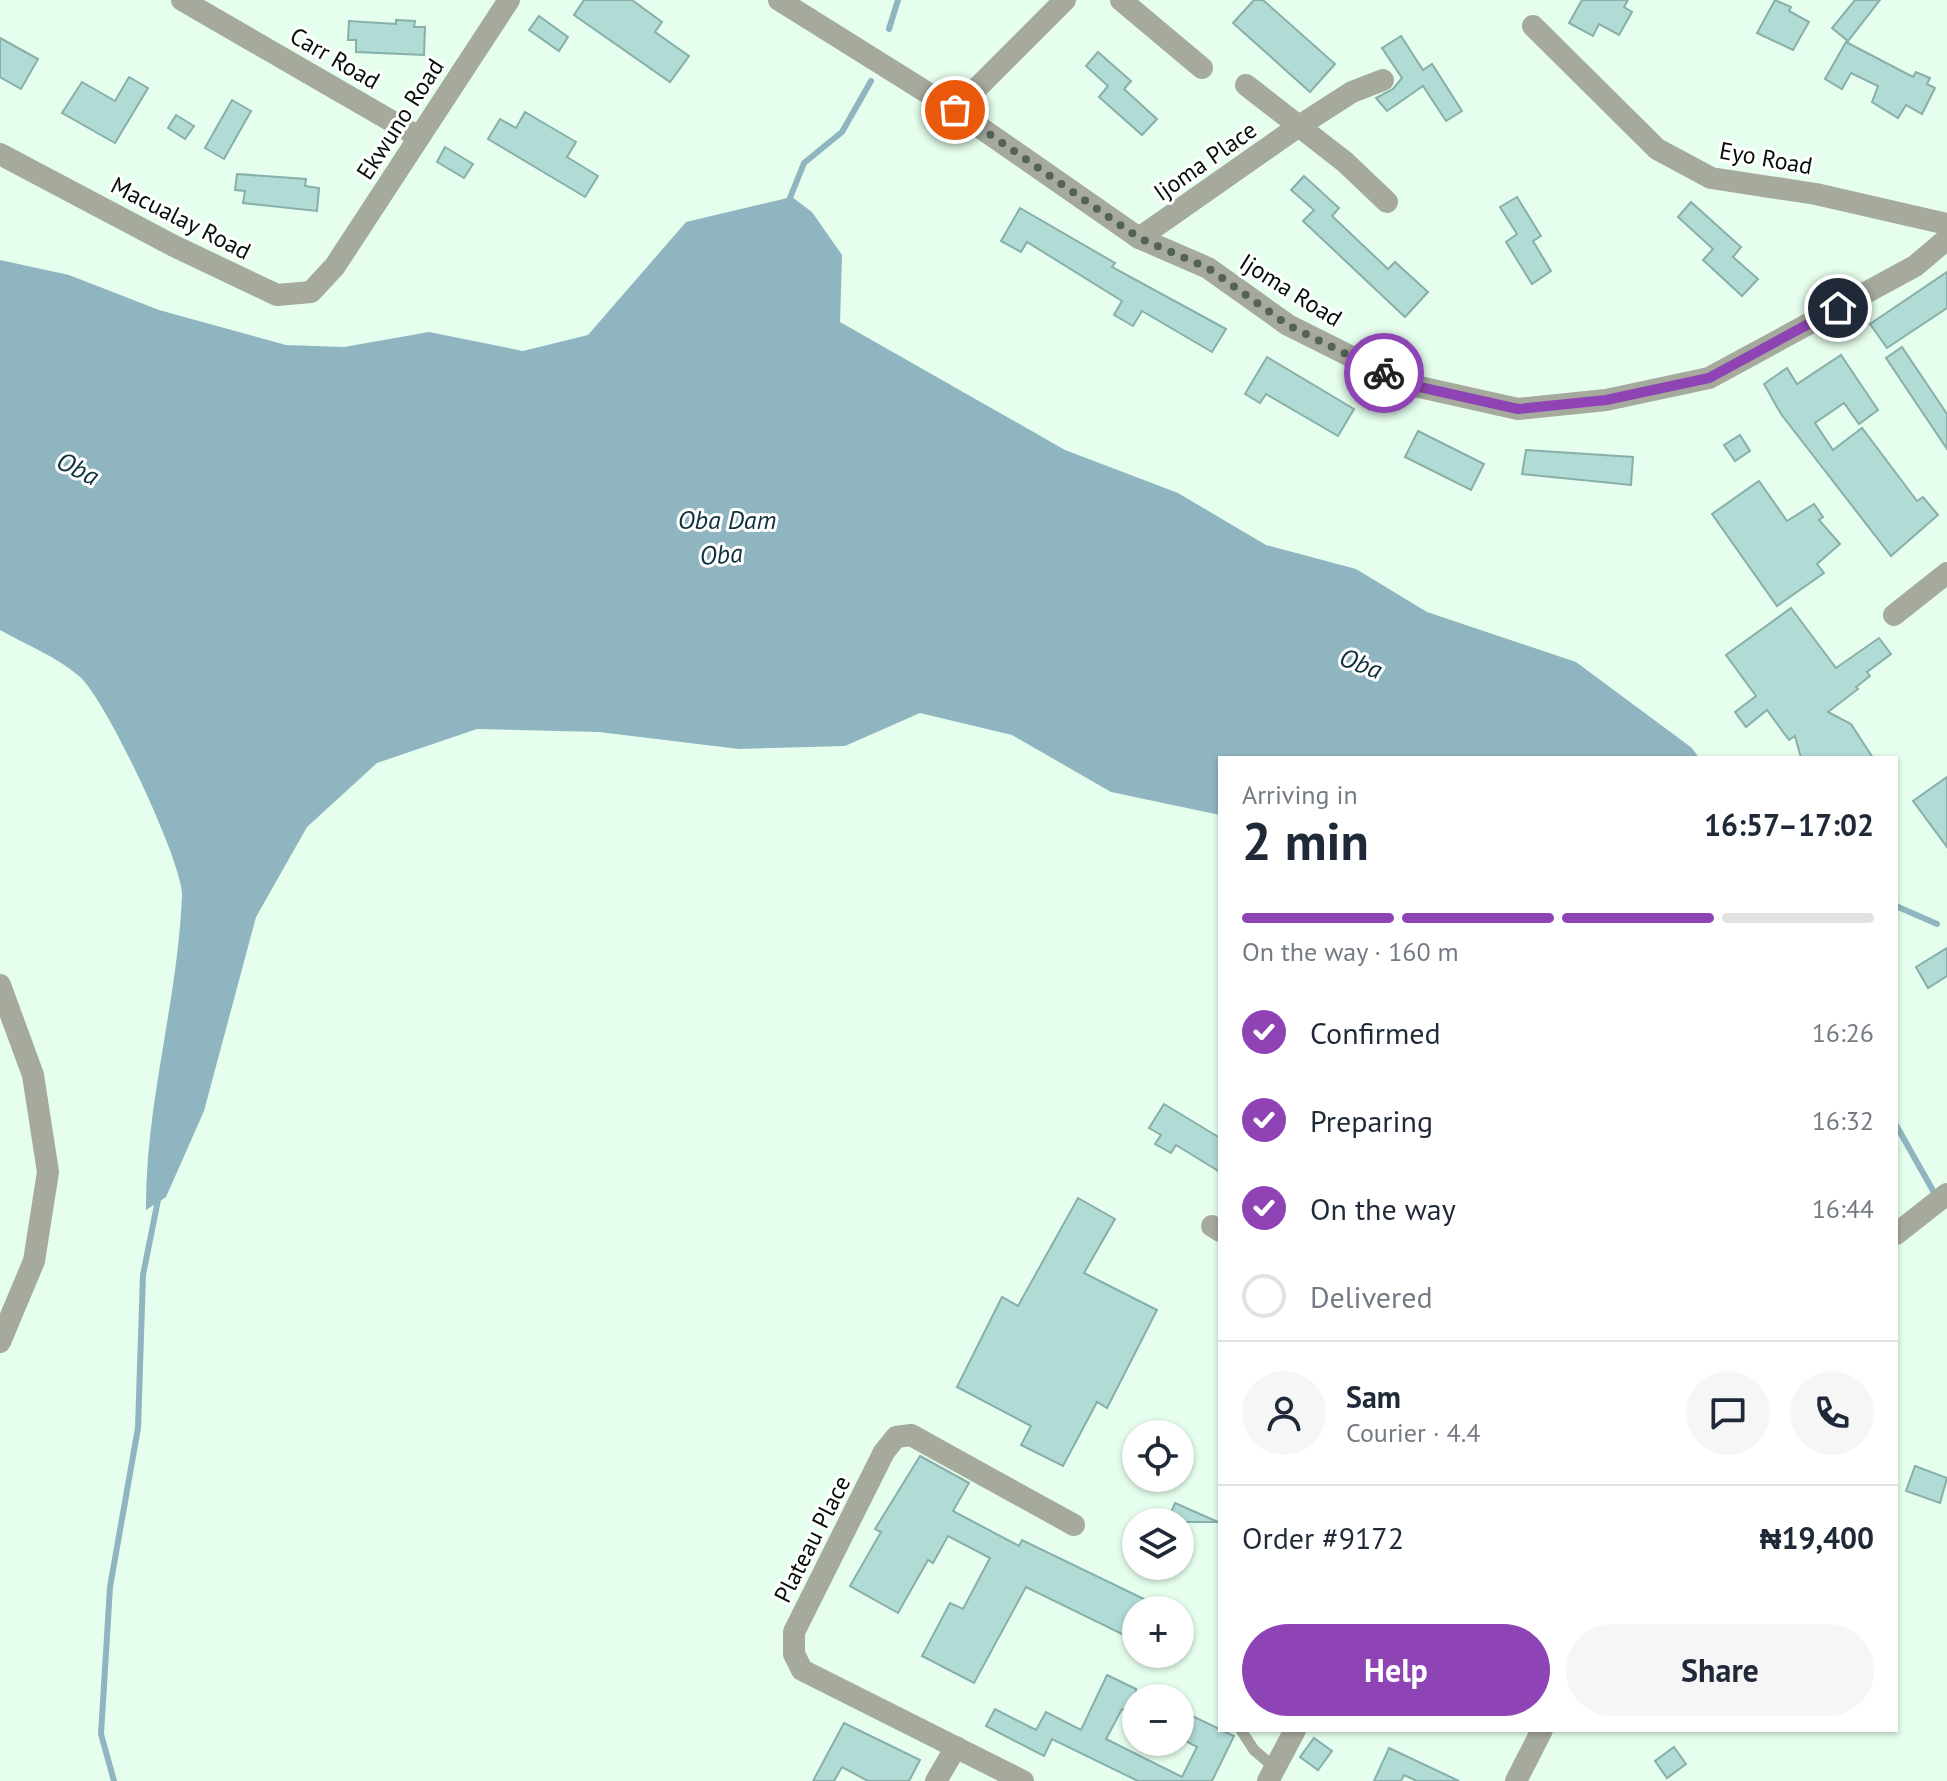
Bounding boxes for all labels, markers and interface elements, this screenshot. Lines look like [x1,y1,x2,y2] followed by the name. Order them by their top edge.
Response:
[284,20,386,96] street label: Carr Road
[349,53,451,185] street label: Ekwuno Road
[921,76,989,144] pin
[933,88,977,132] icon: bag
[1147,114,1263,208] street label: Ijoma Place
[1717,135,1815,181] street label: Eyo Road
[106,169,256,267] street label: Macualay Road
[1234,246,1348,334] street label: Ijoma Road
[1804,274,1872,342] pin
[1816,286,1860,330] icon: home
[1344,333,1424,413] courier
[1362,351,1406,395] icon: bike
[51,444,105,493] water label: Oba
[678,503,776,536] water label: Oba Dam
[698,536,744,572] water label: Oba
[1335,640,1387,686] water label: Oba
[1242,778,1358,811] text: Arriving in
[1704,805,1874,844] text: 16:57–17:02
[1242,807,1369,874] text: 2 min
[1242,935,1459,968] text: On the way · 160 m
[1242,1010,1286,1054] icon: check
[1310,1013,1441,1052] text: Confirmed
[1812,1016,1874,1049] text: 16:26
[1242,1098,1286,1142] icon: check
[1310,1101,1433,1140] text: Preparing
[1812,1104,1874,1137] text: 16:32
[1242,1186,1286,1230] icon: check
[1310,1189,1456,1228] text: On the way
[1812,1192,1874,1225] text: 16:44
[1310,1277,1433,1316] text: Delivered
[1242,1371,1326,1455] button: person
[1686,1371,1770,1455] button: chat
[1790,1371,1874,1455] button: phone
[1346,1377,1401,1416] text: Sam
[1346,1416,1480,1449] text: Courier · 4.4
[1122,1420,1194,1756] map controls
[1122,1420,1194,1492] button: locate
[767,1470,857,1608] street label: Plateau Place
[1122,1508,1194,1580] button: layers
[1242,1518,1404,1557] text: Order #9172
[1760,1518,1874,1557] text: ₦19,400
[1122,1596,1194,1668] button: +
[1242,1624,1550,1716] button: Help
[1566,1624,1874,1716] button: Share
[1122,1684,1194,1756] button: −

